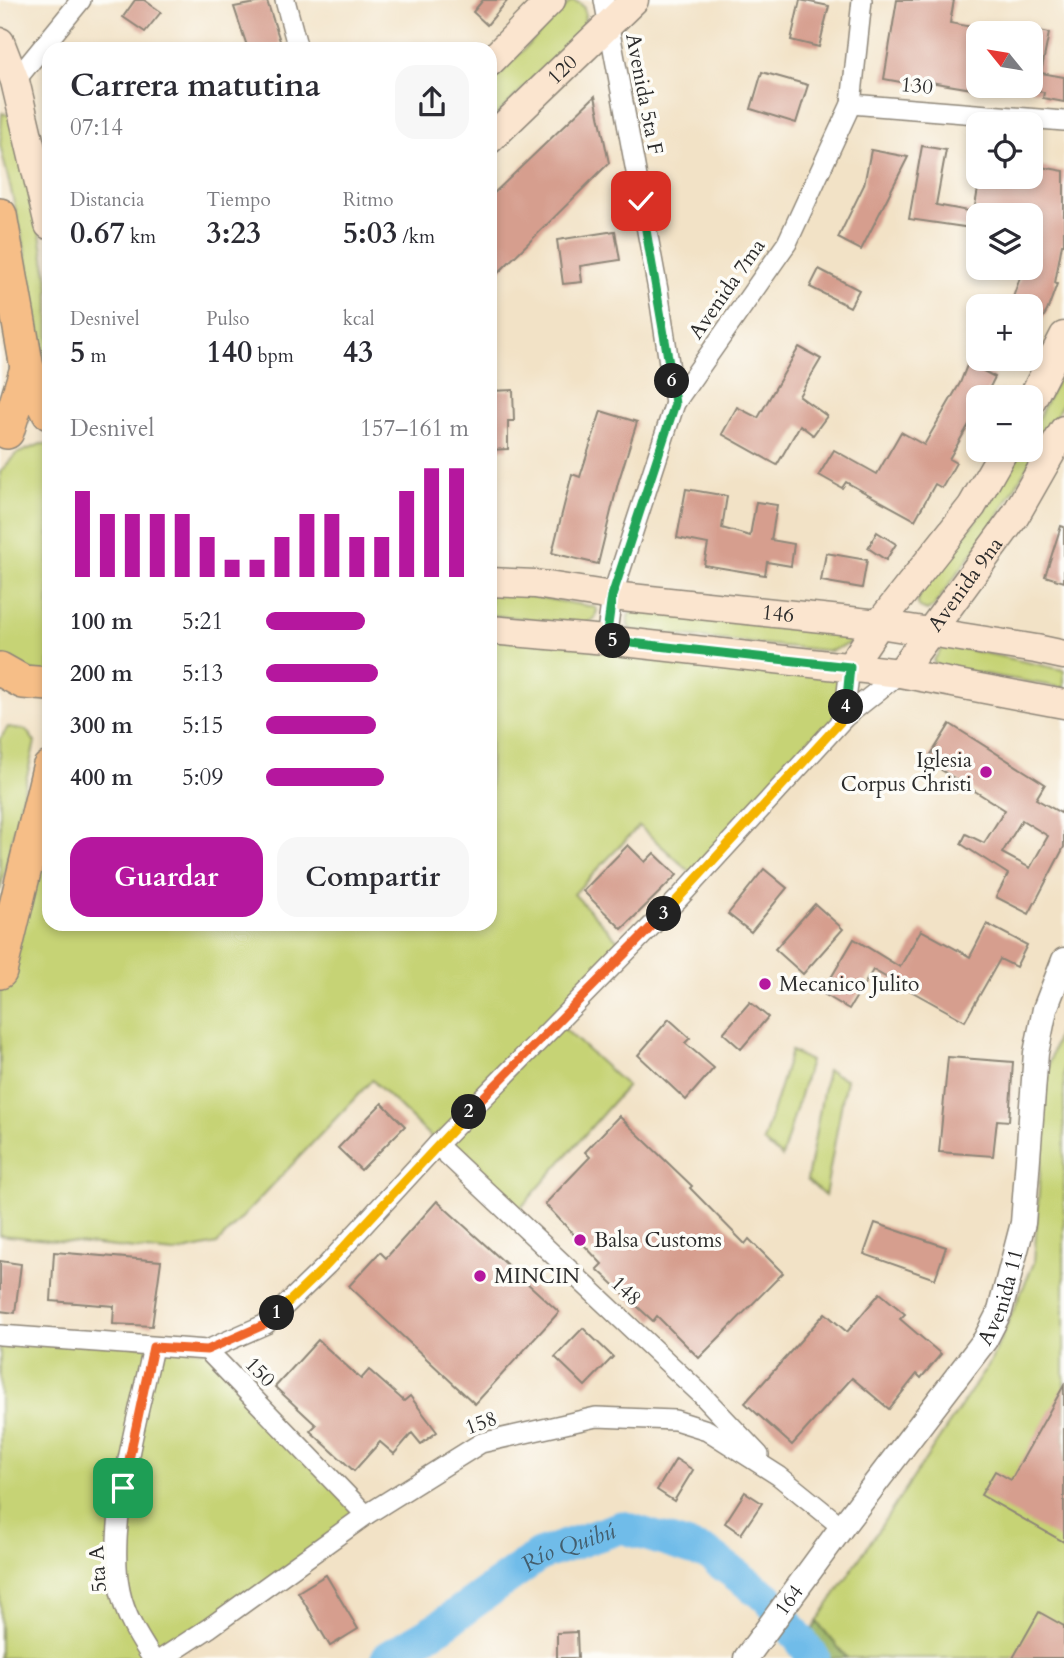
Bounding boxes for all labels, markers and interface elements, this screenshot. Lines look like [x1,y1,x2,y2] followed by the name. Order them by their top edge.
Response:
[966,21,1043,98] north arrow
[966,21,1043,462] map controls
[618,31,670,157] street label: Avenida 5ta F
[540,48,584,91] street label: 120
[70,64,321,108] text: Carrera matutina
[395,65,469,139] button: share
[900,70,934,102] street label: 130
[70,112,123,143] text: 07:14
[966,112,1043,189] button: locate
[611,171,671,231] pin
[622,182,660,220] icon: check
[70,187,144,213] text: Distancia
[206,187,271,213] text: Tiempo
[343,187,394,213] text: Ritmo
[966,203,1043,280] button: layers
[70,213,125,254] text: 0.67
[206,213,261,254] text: 3:23
[343,213,397,254] text: 5:03
[125,224,156,250] text: km
[397,224,435,250] text: /km
[682,233,772,345] street label: Avenida 7ma
[966,294,1043,371] button: +
[70,306,140,332] text: Desnivel
[206,306,249,332] text: Pulso
[343,306,375,332] text: kcal
[70,332,85,373] text: 5
[206,332,252,373] text: 140
[343,332,373,373] text: 43
[85,343,107,369] text: m
[252,343,294,369] text: bpm
[654,364,690,398] pin: 6
[667,367,676,393] text: 6
[966,385,1043,462] button: −
[70,413,154,444] text: Desnivel
[360,413,469,444] text: 157–161 m
[921,531,1009,637] street label: Avenida 9na
[761,597,796,630] street label: 146
[70,606,133,637] text: 100 m
[182,606,223,637] text: 5:21
[596,624,630,658] pin: 5
[608,627,617,653] text: 5
[70,658,133,689] text: 200 m
[182,658,223,689] text: 5:13
[828,690,864,724] pin: 4
[841,693,850,719] text: 4
[70,710,133,741] text: 300 m
[182,710,223,741] text: 5:15
[841,746,972,799] place label: Iglesia Corpus Christi
[70,762,133,793] text: 400 m
[182,762,223,793] text: 5:09
[978,764,994,780] marker: Iglesia Corpus Christi
[70,837,263,917] button: Guardar
[277,837,469,917] button: Compartir
[646,897,682,932] pin: 3
[659,900,668,926] text: 3
[779,970,919,999] place label: Mecanico Julito
[757,976,773,992] marker: Mecanico Julito
[452,1094,486,1130] pin: 2
[464,1098,473,1124] text: 2
[594,1226,722,1255] place label: Balsa Customs
[572,1232,588,1248] marker: Balsa Customs
[970,1246,1030,1350] street label: Avenida 11
[494,1262,580,1291] place label: MINCIN
[472,1268,488,1284] marker: MINCIN
[604,1269,648,1313] street label: 148
[260,1296,294,1330] pin: 1
[272,1299,281,1325] text: 1
[238,1350,282,1394] street label: 150
[461,1404,501,1442] street label: 158
[93,1458,153,1518] pin
[104,1469,142,1507] icon: arrive
[514,1515,620,1579] water label: Río Quibú
[82,1544,114,1593] street label: 5ta A
[767,1578,810,1622] street label: 164

